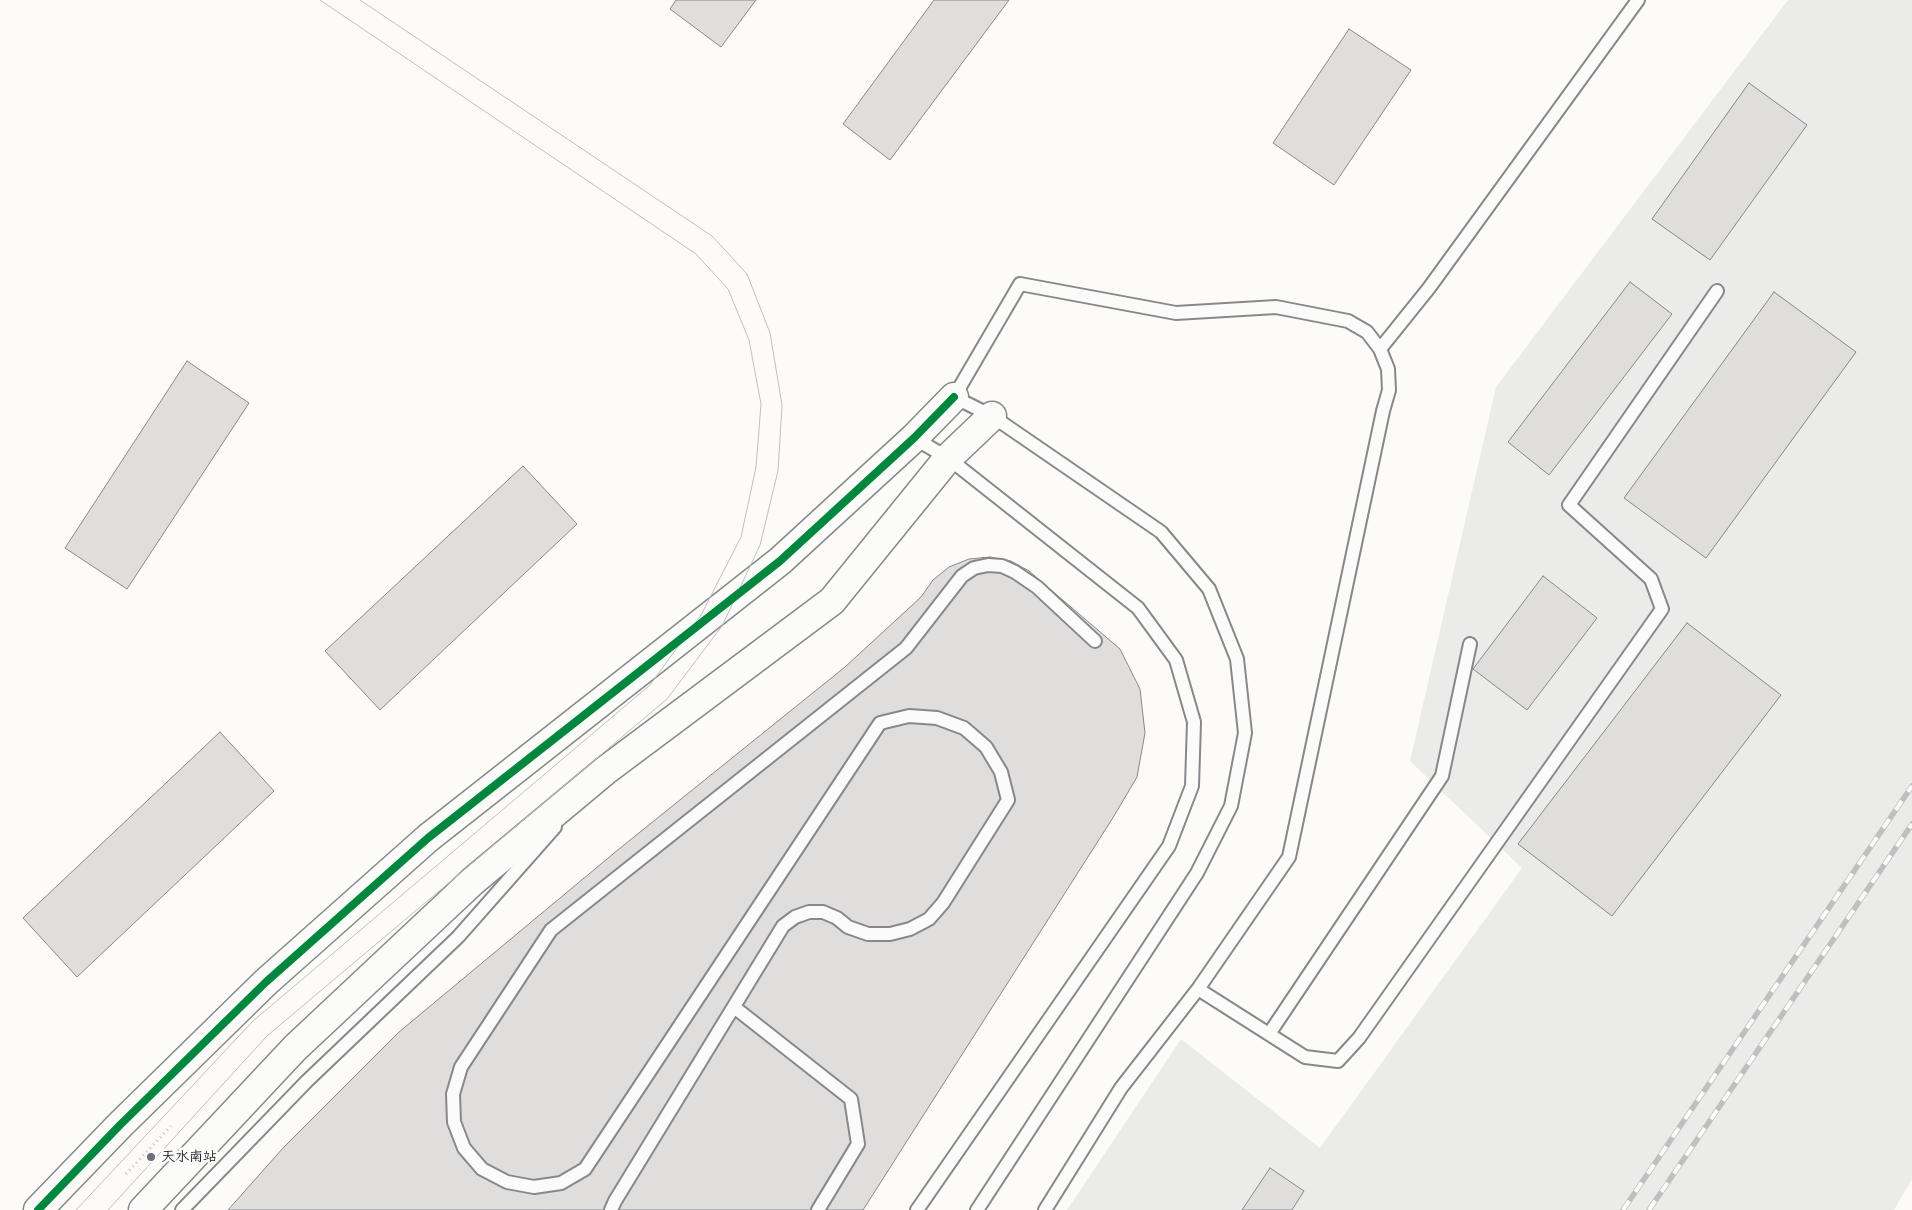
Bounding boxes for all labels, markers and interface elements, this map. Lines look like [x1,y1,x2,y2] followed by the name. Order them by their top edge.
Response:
[161,1149,217,1165] place label: 天水南站
[145,1151,157,1163] marker: 天水南站

